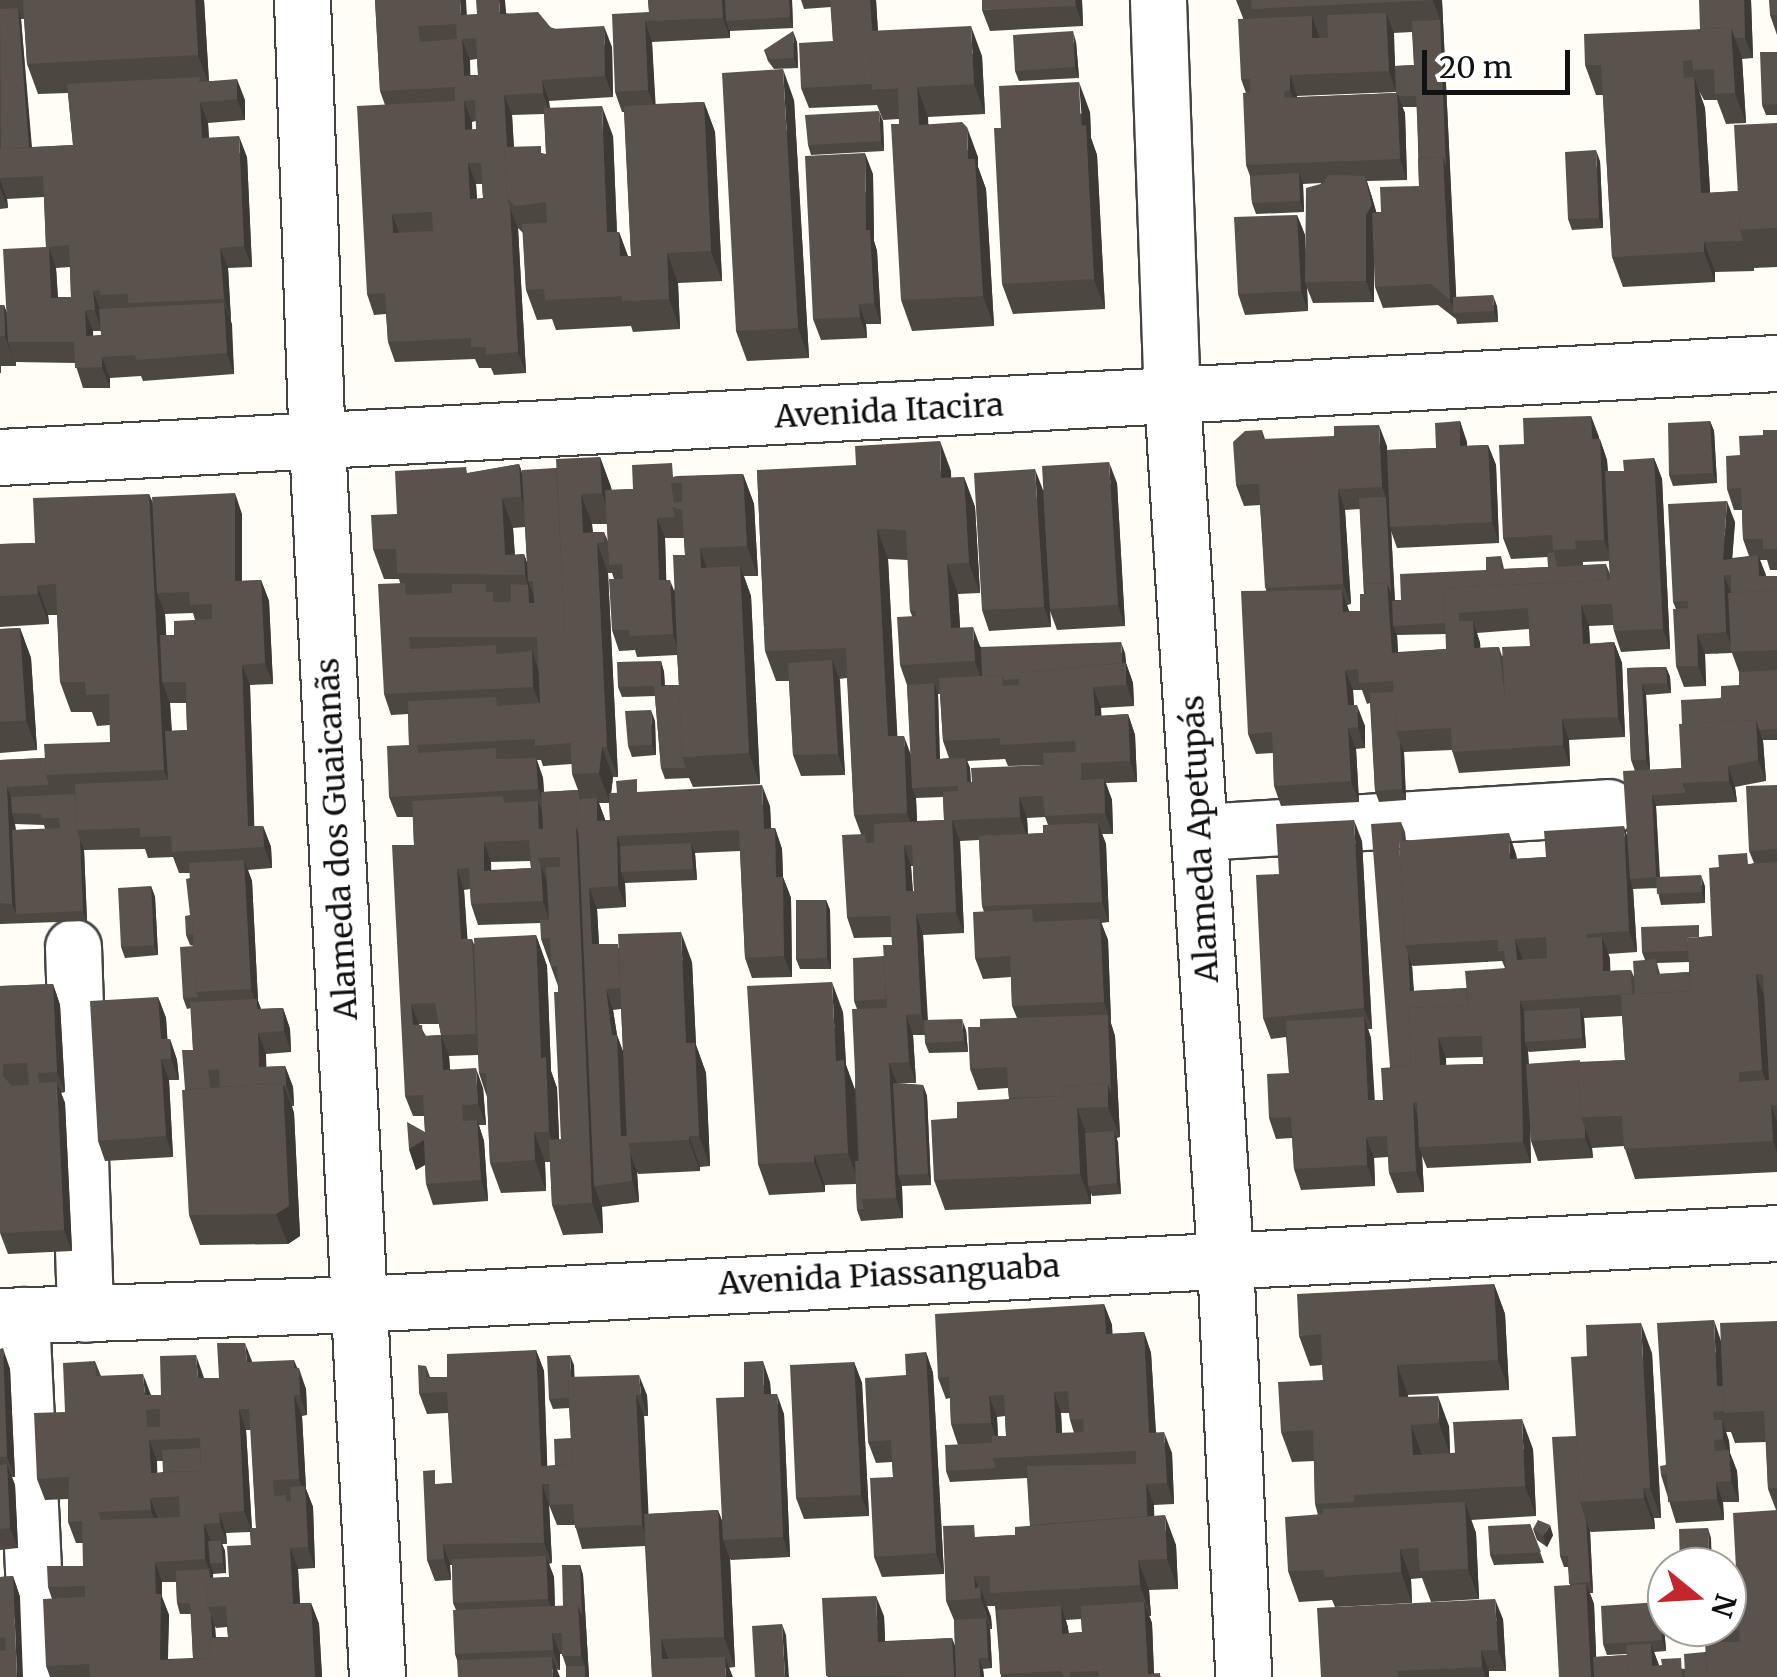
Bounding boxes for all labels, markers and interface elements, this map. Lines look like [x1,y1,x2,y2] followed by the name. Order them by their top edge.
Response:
[1427,30,1574,92] scale bar
[1439,48,1512,86] text: 20 m
[773,386,1005,436] street label: Avenida Itacira
[308,657,366,1021] street label: Alameda dos Guaicanãs
[1173,694,1227,984] street label: Alameda Apetupás
[717,1247,1061,1303] street label: Avenida Piassanguaba
[1647,1547,1747,1647] north arrow
[1703,1590,1744,1622] text: N

